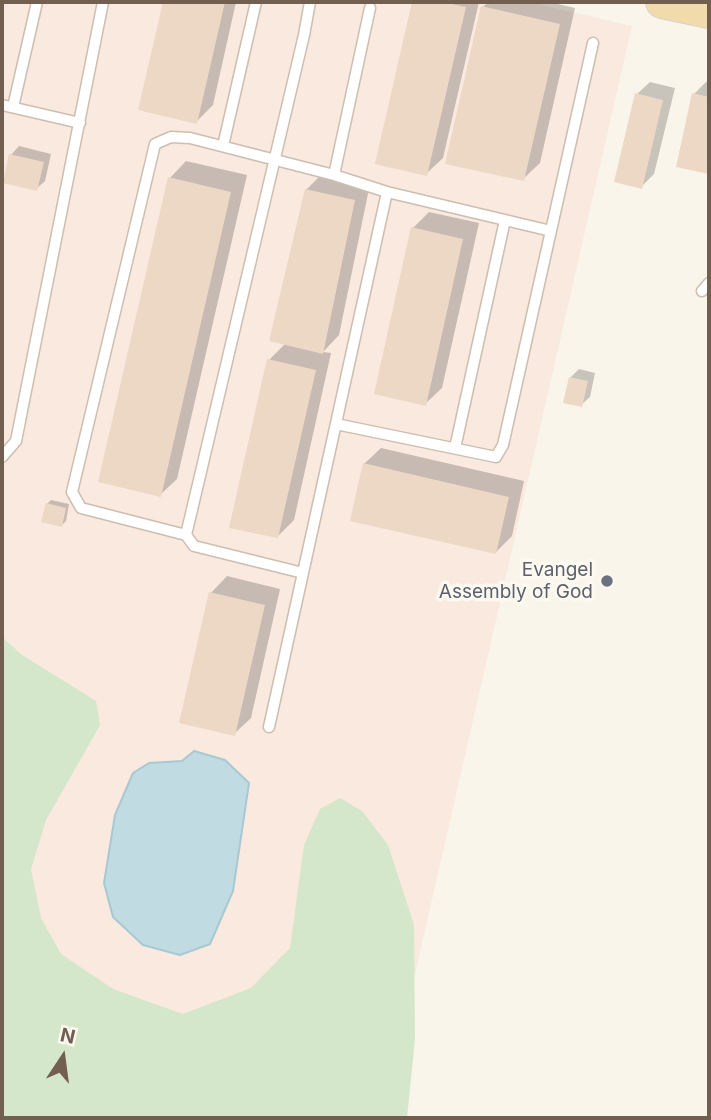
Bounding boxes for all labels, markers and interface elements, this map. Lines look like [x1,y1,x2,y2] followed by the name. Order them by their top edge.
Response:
[439,559,593,603] place label: Evangel Assembly of God
[599,573,615,589] marker: Evangel Assembly of God
[28,1022,98,1092] north arrow
[58,1023,77,1049] text: N

